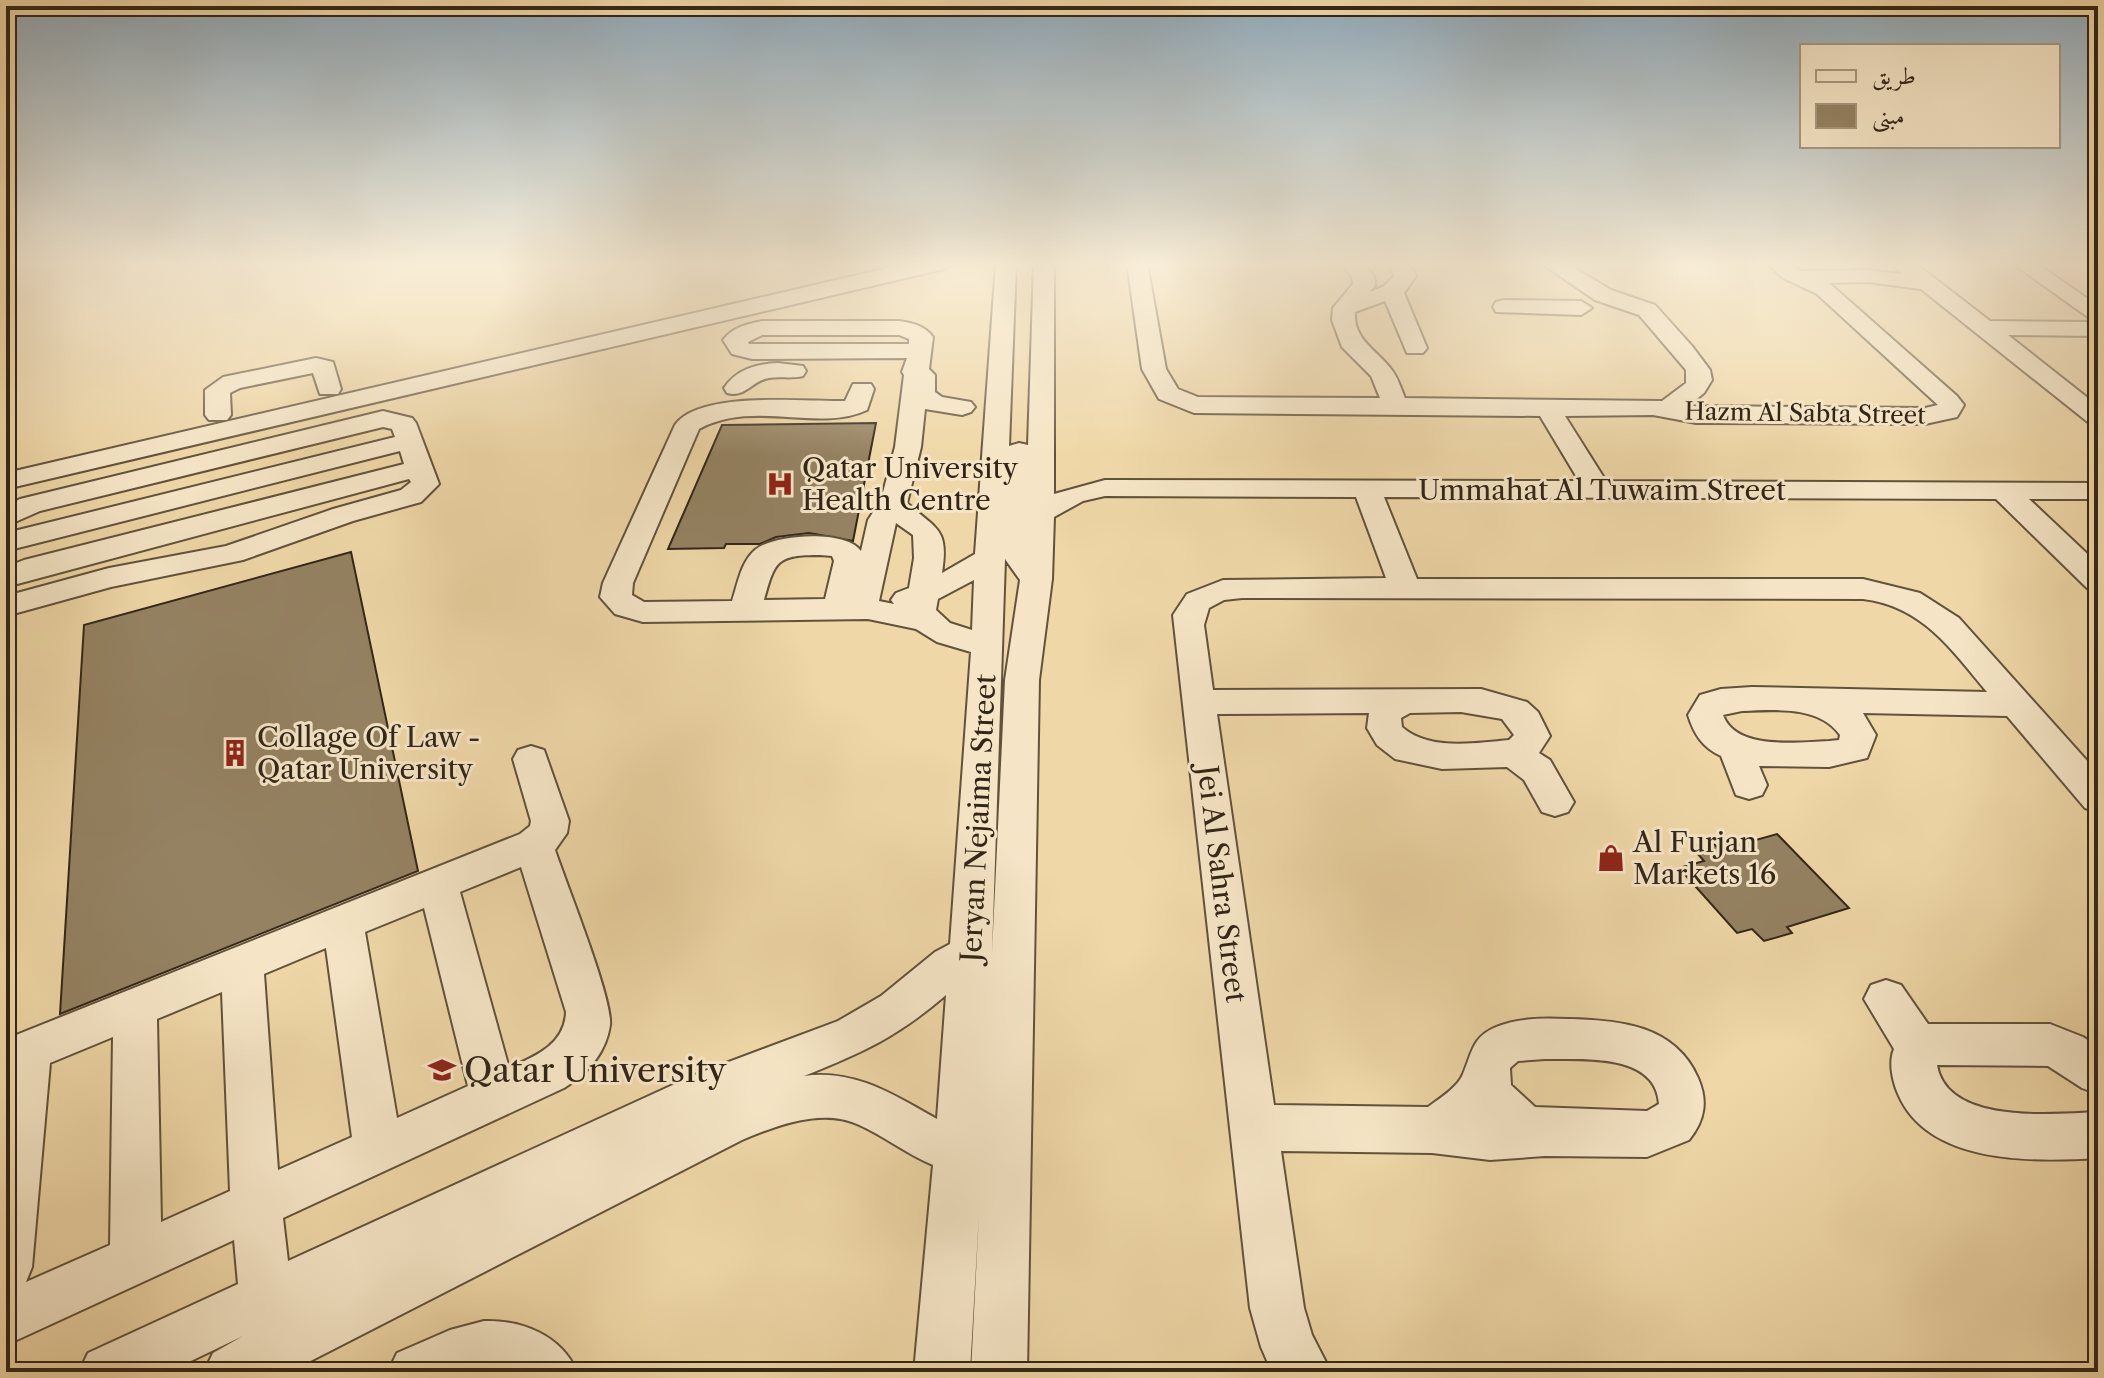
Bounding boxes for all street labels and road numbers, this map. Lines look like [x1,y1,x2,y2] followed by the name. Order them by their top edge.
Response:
[1684,396,1926,430] street label: Hazm Al Sabta Street
[1418,473,1786,507] street label: Ummahat Al Tuwaim Street
[953,673,1003,967] street label: Jeryan Nejaima Street
[1190,760,1253,1005] street label: Jei Al Sahra Street

